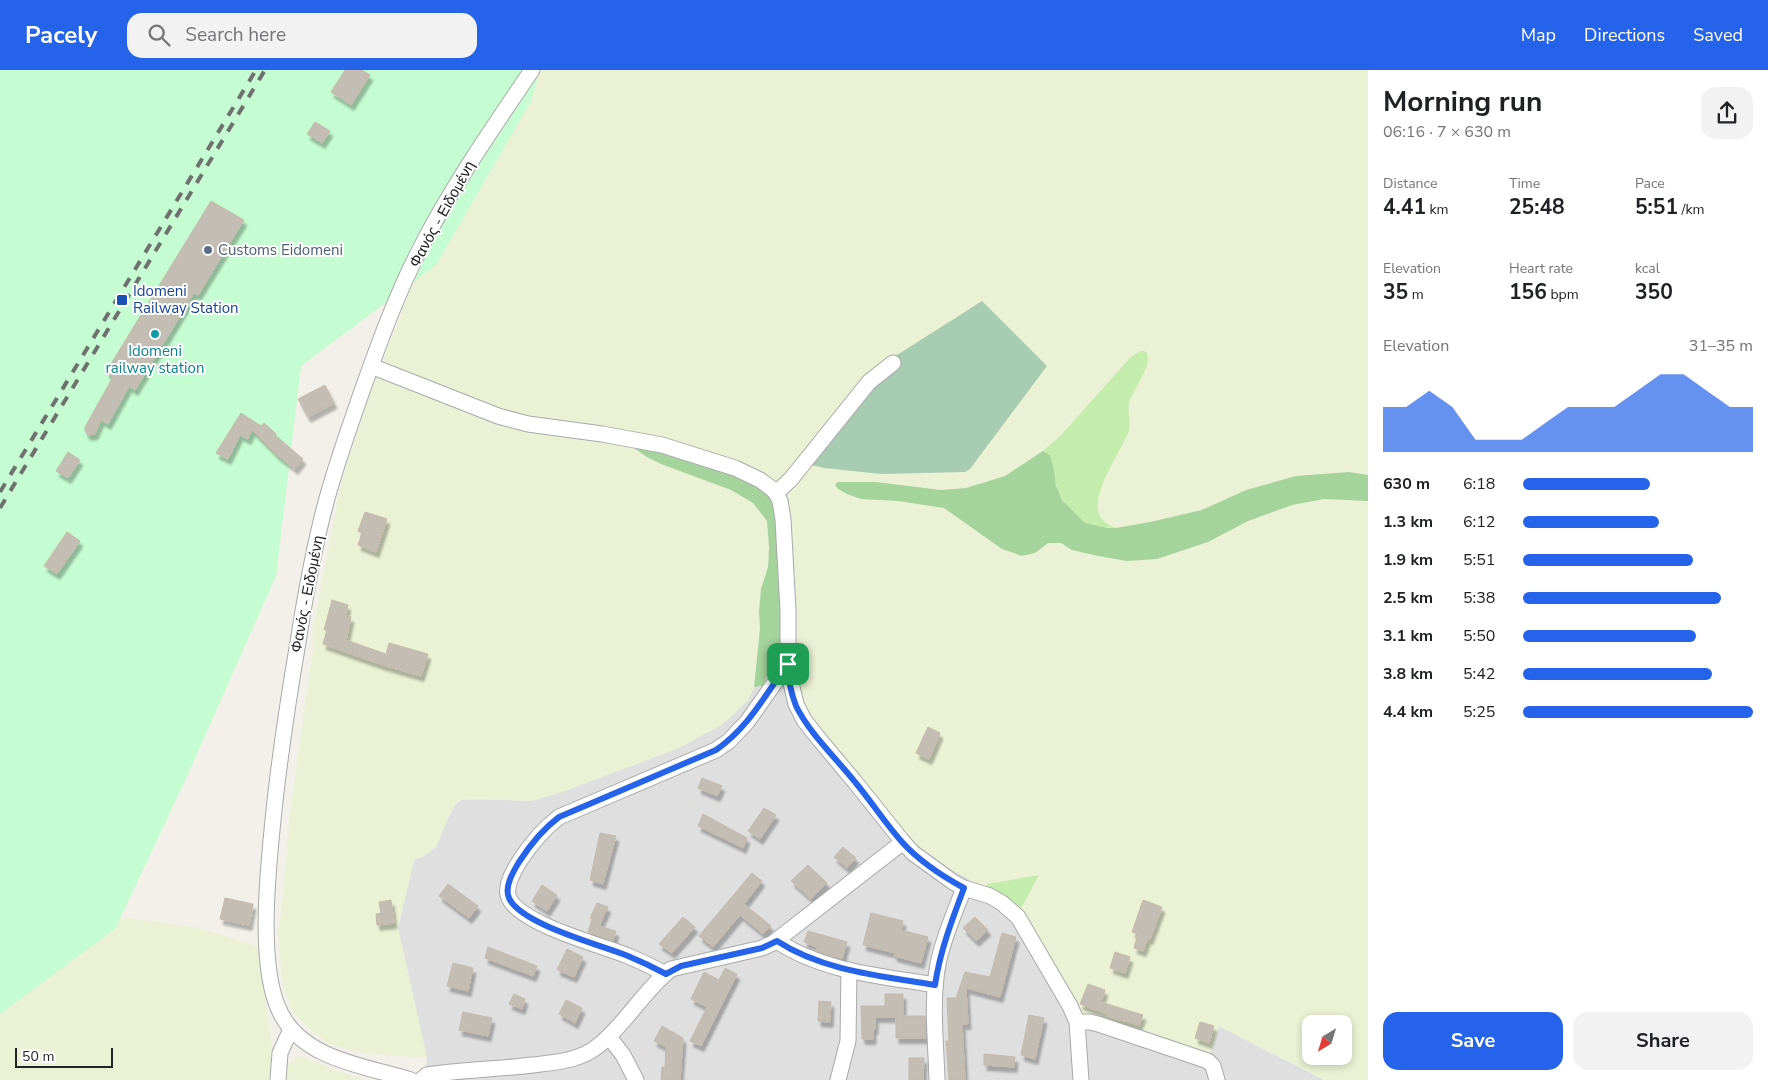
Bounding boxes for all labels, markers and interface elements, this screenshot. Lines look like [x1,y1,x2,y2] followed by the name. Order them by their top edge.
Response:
[127,13,477,58] search box
[25,19,97,51] text: Pacely
[145,21,173,49] icon: search
[185,22,286,48] text: Search here
[1521,23,1556,47] text: Map
[1584,23,1665,47] text: Directions
[1693,23,1743,47] text: Saved
[1383,83,1542,121] text: Morning run
[1701,87,1753,139] button: share
[1383,121,1511,143] text: 06:16 · 7 × 630 m
[404,157,480,271] street label: Φανός - Ειδομένη
[1383,174,1437,193] text: Distance
[1509,174,1540,193] text: Time
[1635,174,1665,193] text: Pace
[1383,193,1426,221] text: 4.41
[1509,193,1565,221] text: 25:48
[1635,193,1678,221] text: 5:51
[1426,200,1449,219] text: km
[1678,200,1705,219] text: /km
[218,240,343,260] place label: Customs Eidomeni
[202,244,214,256] marker: Customs Eidomeni
[1383,259,1441,278] text: Elevation
[1509,259,1573,278] text: Heart rate
[1635,259,1660,278] text: kcal
[1383,278,1408,306] text: 35
[1509,278,1547,306] text: 156
[1635,278,1673,306] text: 350
[133,281,239,318] place label: Idomeni Railway Station
[1408,285,1424,304] text: m
[1547,285,1579,304] text: bpm
[115,293,129,307] marker: Idomeni Railway Station
[149,328,161,340] marker: Idomeni railway station
[1383,335,1449,357] text: Elevation
[1689,335,1753,357] text: 31–35 m
[106,341,204,378] place label: Idomeni railway station
[1383,473,1430,495] text: 630 m
[1463,473,1495,495] text: 6:18
[1383,511,1433,533] text: 1.3 km
[1463,511,1495,533] text: 6:12
[286,534,328,654] street label: Φανός - Ειδομένη
[1383,549,1433,571] text: 1.9 km
[1463,549,1495,571] text: 5:51
[1383,587,1433,609] text: 2.5 km
[1463,587,1495,609] text: 5:38
[1383,625,1433,647] text: 3.1 km
[1463,625,1495,647] text: 5:50
[767,643,809,685] pin
[774,650,802,678] icon: arrive
[1383,663,1433,685] text: 3.8 km
[1463,663,1495,685] text: 5:42
[1383,701,1433,723] text: 4.4 km
[1463,701,1495,723] text: 5:25
[1383,1012,1563,1070] button: Save
[1573,1012,1753,1070] button: Share
[1302,1015,1352,1065] north arrow
[1302,1015,1352,1065] map controls
[15,1045,112,1068] scale bar
[22,1047,54,1066] text: 50 m

